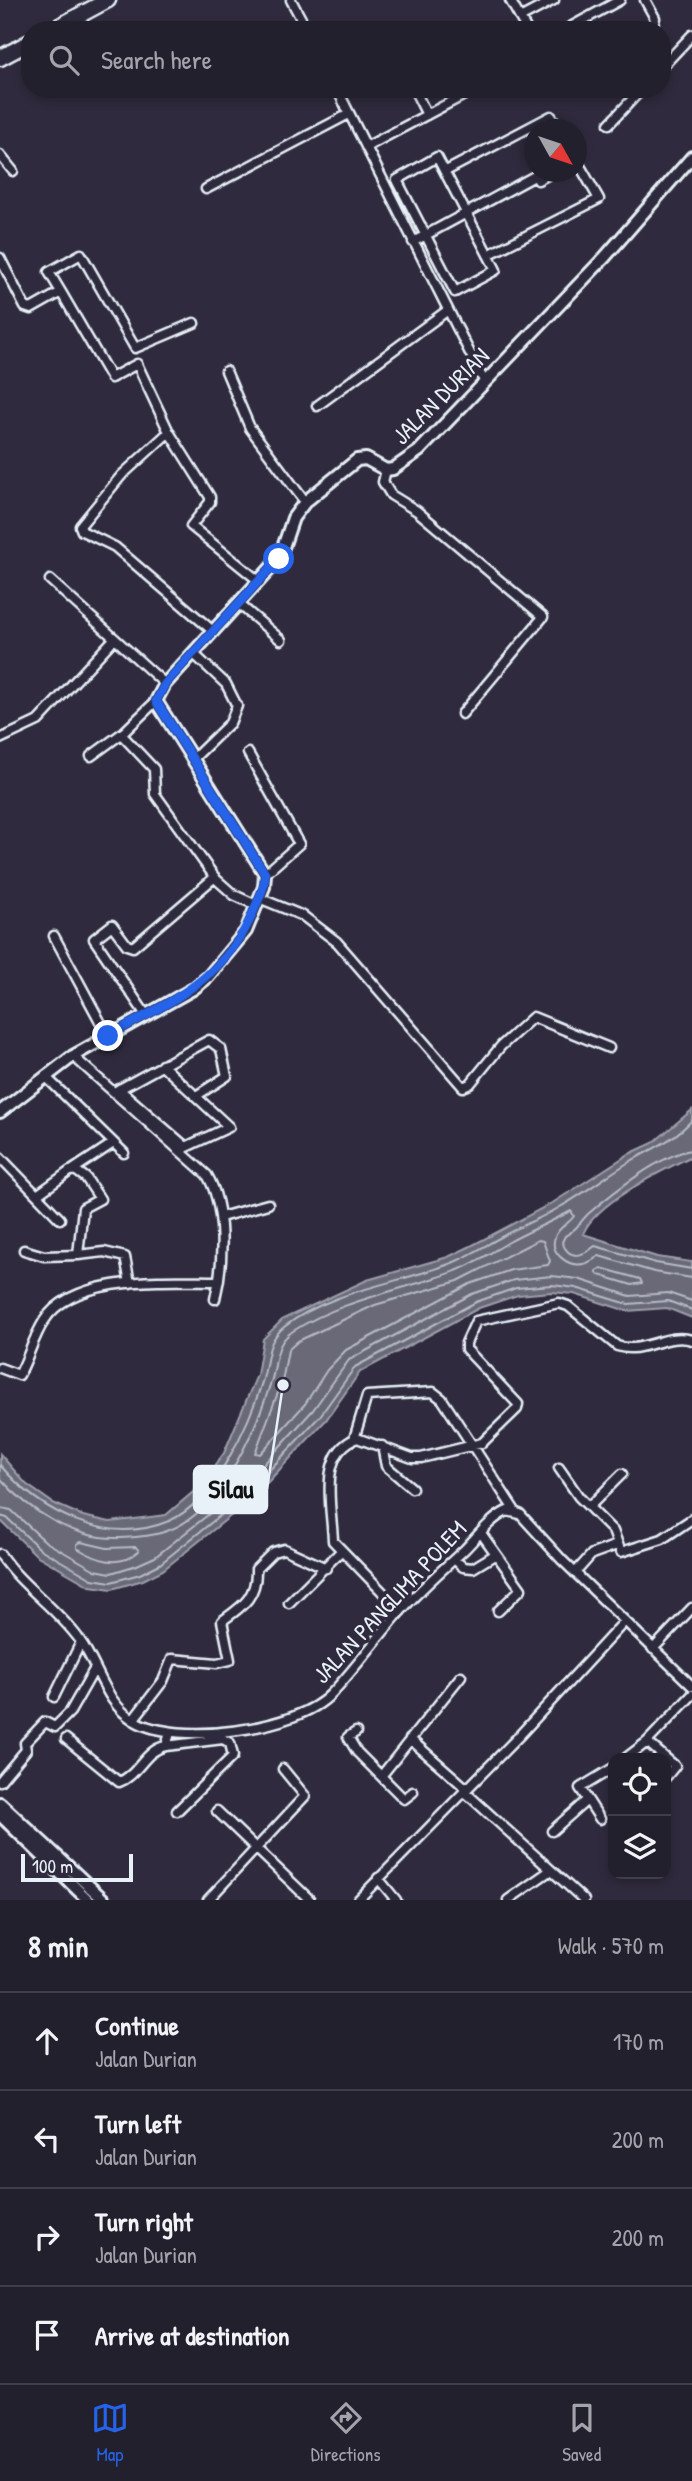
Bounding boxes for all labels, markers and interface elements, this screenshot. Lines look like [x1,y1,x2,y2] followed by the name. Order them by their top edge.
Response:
[21,21,671,98] search box
[45,41,83,79] icon: search
[101,42,212,77] text: Search here
[524,119,587,182] north arrow
[385,340,496,451] street label: JALAN DURIAN
[263,543,294,574] route start
[92,1020,123,1051] route end
[194,1466,267,1513] callout: Silau
[208,1471,254,1506] text: Silau
[305,1513,473,1690] street label: JALAN PANGLIMA POLEM
[608,1753,671,1879] map controls
[608,1753,671,1816] button: locate
[608,1816,671,1879] button: layers
[21,1851,133,1883] scale bar
[32,1853,73,1879] text: 100 m
[28,1926,89,1966] text: 8 min
[558,1930,664,1961] text: Walk · 570 m
[95,2008,179,2043] text: Continue
[28,2022,66,2060] icon: ahead
[613,2026,664,2057] text: 170 m
[95,2043,197,2074] text: Jalan Durian
[95,2106,181,2141] text: Turn left
[28,2120,66,2158] icon: left
[612,2124,664,2155] text: 200 m
[95,2141,197,2172] text: Jalan Durian
[95,2204,193,2239] text: Turn right
[28,2218,66,2256] icon: right
[612,2222,664,2253] text: 200 m
[95,2239,197,2270] text: Jalan Durian
[28,2316,66,2354] icon: arrive
[95,2318,290,2353] text: Arrive at destination
[91,2399,129,2467] tab: Map
[311,2399,381,2467] tab: Directions
[562,2399,601,2467] tab: Saved

